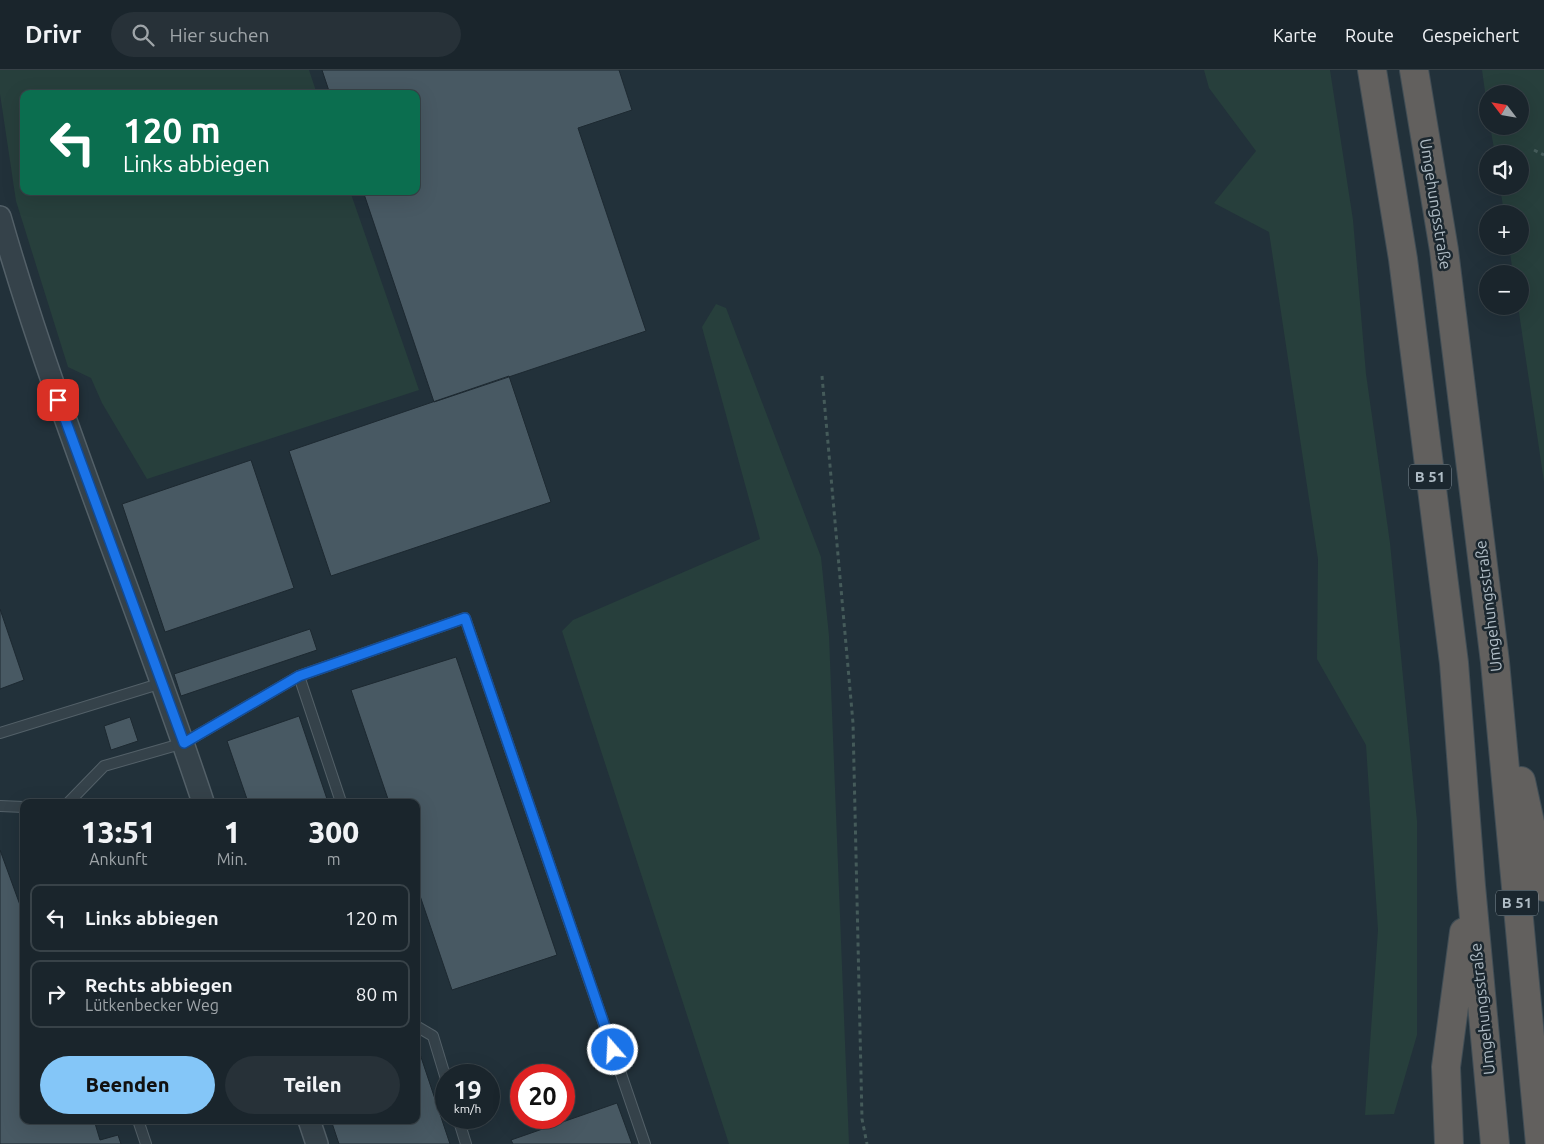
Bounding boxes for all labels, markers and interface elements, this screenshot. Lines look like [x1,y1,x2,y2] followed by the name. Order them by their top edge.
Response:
[111,12,461,57] search box
[25,21,81,48] text: Drivr
[129,21,157,49] icon: search
[169,24,269,46] text: Hier suchen
[1273,25,1317,45] text: Karte
[1345,25,1394,45] text: Route
[1422,25,1519,45] text: Gespeichert
[1479,85,1529,135] north arrow
[1479,85,1529,315] map controls
[40,110,105,175] icon: left
[123,110,221,150] text: 120 m
[1417,137,1455,271] street label: Umgehungsstraße
[1479,145,1529,195] button: sound
[123,151,270,176] text: Links abbiegen
[1479,205,1529,255] button: +
[1479,265,1529,315] button: −
[37,379,79,421] pin
[44,386,72,414] icon: arrive
[1409,464,1451,490] road number: B 51
[1471,539,1505,673] street label: Umgehungsstraße
[81,815,156,849] text: 13:51
[224,815,241,849] text: 1
[308,815,359,849] text: 300
[89,850,147,868] text: Ankunft
[217,850,248,868] text: Min.
[327,850,341,868] text: m
[1496,890,1538,916] road number: B 51
[42,904,70,932] icon: left
[85,907,219,929] text: Links abbiegen
[345,907,398,929] text: 120 m
[1466,942,1498,1076] street label: Umgehungsstraße
[85,974,233,996] text: Rechts abbiegen
[42,980,70,1008] icon: right
[356,983,398,1005] text: 80 m
[85,996,219,1014] text: Lütkenbecker Weg
[586,1023,638,1075] position arrow
[40,1056,215,1114] button: Beenden
[225,1056,400,1114] button: Teilen
[510,1064,575,1129] speed limit sign: 20
[453,1076,482,1104] text: 19
[454,1102,481,1115] text: km/h

